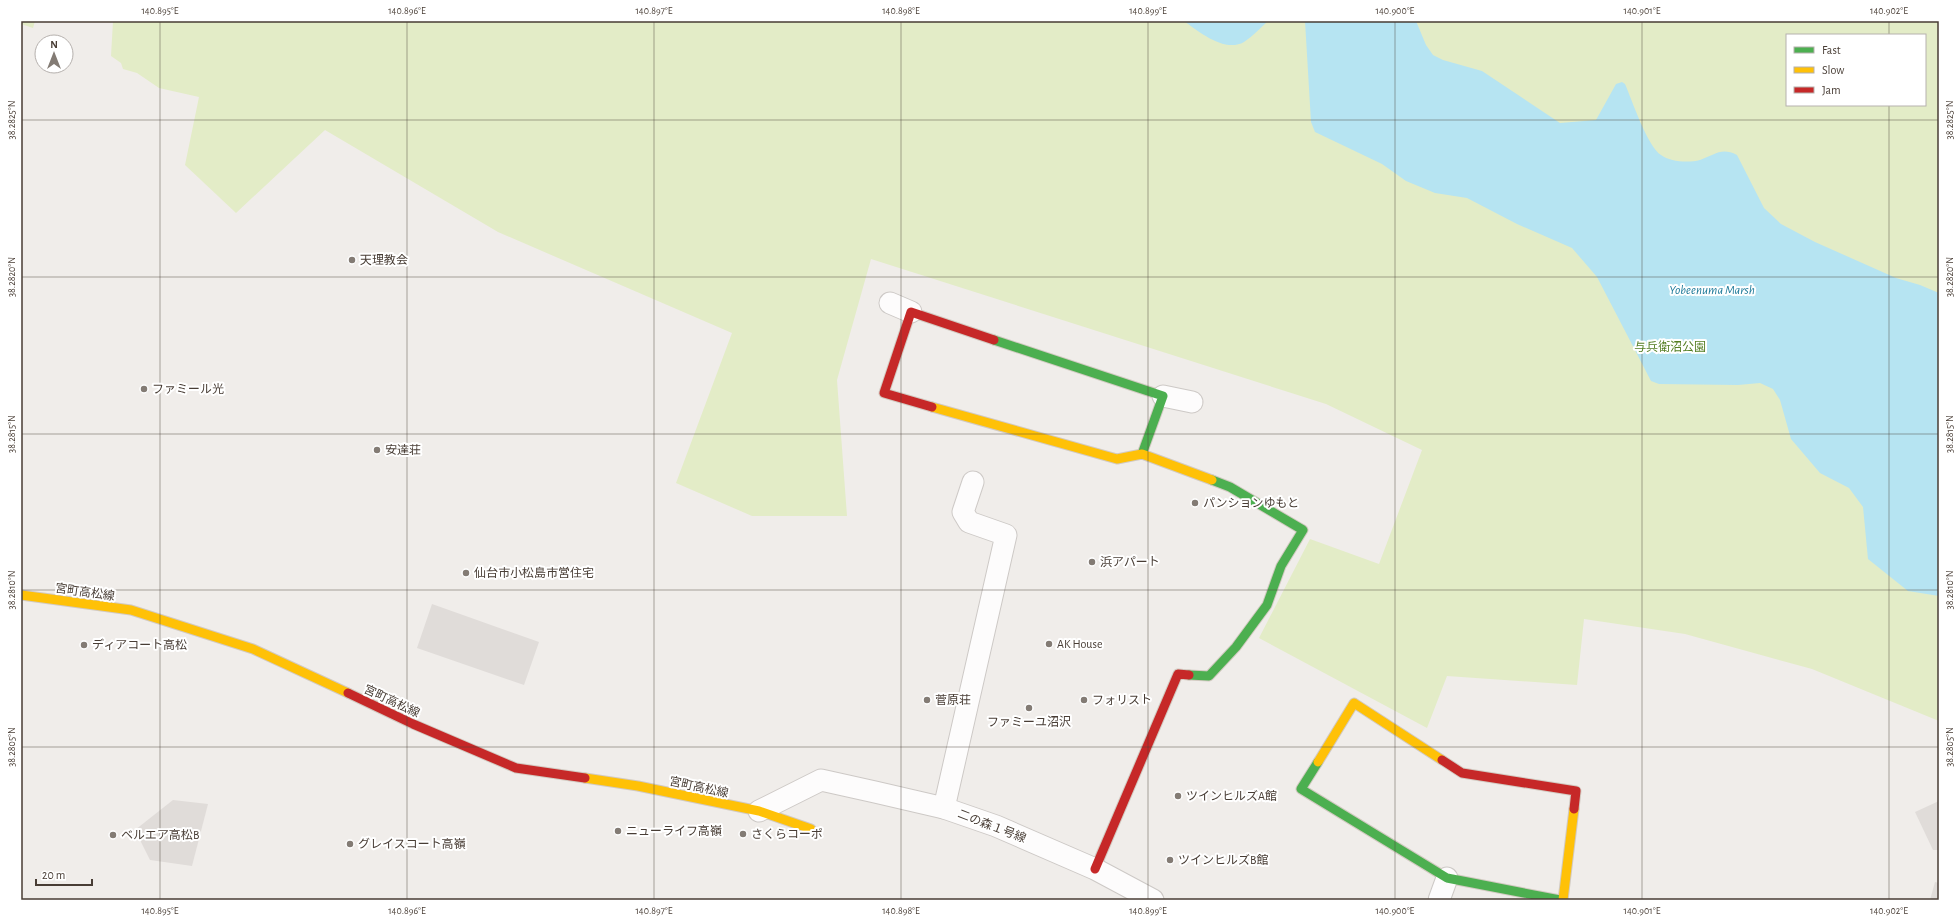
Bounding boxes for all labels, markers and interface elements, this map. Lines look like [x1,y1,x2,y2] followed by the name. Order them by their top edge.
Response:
[141,6,179,16] text: 140.895°E
[388,6,426,16] text: 140.896°E
[635,6,673,16] text: 140.897°E
[882,6,920,16] text: 140.898°E
[1129,6,1167,16] text: 140.899°E
[1376,6,1415,16] text: 140.900°E
[1624,6,1661,16] text: 140.901°E
[1870,6,1908,16] text: 140.902°E
[34,34,74,74] north arrow
[1786,34,1926,106] legend
[50,39,58,50] text: N
[1822,44,1841,56] text: Fast
[1822,64,1844,76] text: Slow
[1822,84,1841,96] text: Jam
[7,101,17,139] text: 38.2825°N
[1945,101,1955,139] text: 38.2825°N
[360,254,408,266] place label: 天理教会
[347,255,357,265] marker: 天理教会
[7,257,17,297] text: 38.2820°N
[1945,257,1955,297] text: 38.2820°N
[1669,284,1755,297] water label: Yobeenuma Marsh
[1634,340,1706,353] park label: 与兵衛沼公園
[152,383,224,395] place label: ファミール光
[139,384,149,394] marker: ファミール光
[7,415,17,453] text: 38.2815°N
[1945,415,1955,453] text: 38.2815°N
[385,444,421,456] place label: 安達荘
[372,445,382,455] marker: 安達荘
[1203,496,1299,509] place label: パンションゆもと
[1190,498,1200,508] marker: パンションゆもと
[1100,555,1160,568] place label: 浜アパート
[1087,557,1097,567] marker: 浜アパート
[474,566,594,579] place label: 仙台市小松島市営住宅
[461,568,471,578] marker: 仙台市小松島市営住宅
[7,571,17,609] text: 38.2810°N
[1945,571,1955,609] text: 38.2810°N
[54,581,116,602] street label: 宮町高松線
[92,638,187,651] place label: ディアコート高松
[1057,638,1102,650] place label: AK House
[1044,639,1054,649] marker: AK House
[79,640,89,650] marker: ディアコート高松
[362,682,422,719] street label: 宮町高松線
[935,694,971,706] place label: 菅原荘
[1092,694,1152,706] place label: フォリスト
[922,695,932,705] marker: 菅原荘
[1079,695,1089,705] marker: フォリスト
[1024,703,1034,713] marker: ファミーユ沼沢
[987,715,1071,728] place label: ファミーユ沼沢
[7,727,17,767] text: 38.2805°N
[1945,727,1955,767] text: 38.2805°N
[668,774,730,799] street label: 宮町高松線
[1186,789,1277,802] place label: ツインヒルズA館
[1173,791,1183,801] marker: ツインヒルズA館
[956,807,1028,845] street label: 二の森１号線
[626,825,722,837] place label: ニューライフ高嶺
[613,826,623,836] marker: ニューライフ高嶺
[751,828,823,840] place label: さくらコーポ
[121,829,199,841] place label: ベルエア高松B
[738,829,748,839] marker: さくらコーポ
[108,830,118,840] marker: ベルエア高松B
[358,837,466,850] place label: グレイスコート高嶺
[345,839,355,849] marker: グレイスコート高嶺
[1178,853,1268,866] place label: ツインヒルズB館
[1165,855,1175,865] marker: ツインヒルズB館
[36,861,92,887] scale bar
[42,869,65,881] text: 20 m
[141,906,179,916] text: 140.895°E
[388,906,426,916] text: 140.896°E
[635,906,673,916] text: 140.897°E
[882,906,920,916] text: 140.898°E
[1129,906,1167,916] text: 140.899°E
[1376,906,1415,916] text: 140.900°E
[1624,906,1661,916] text: 140.901°E
[1870,906,1908,916] text: 140.902°E

